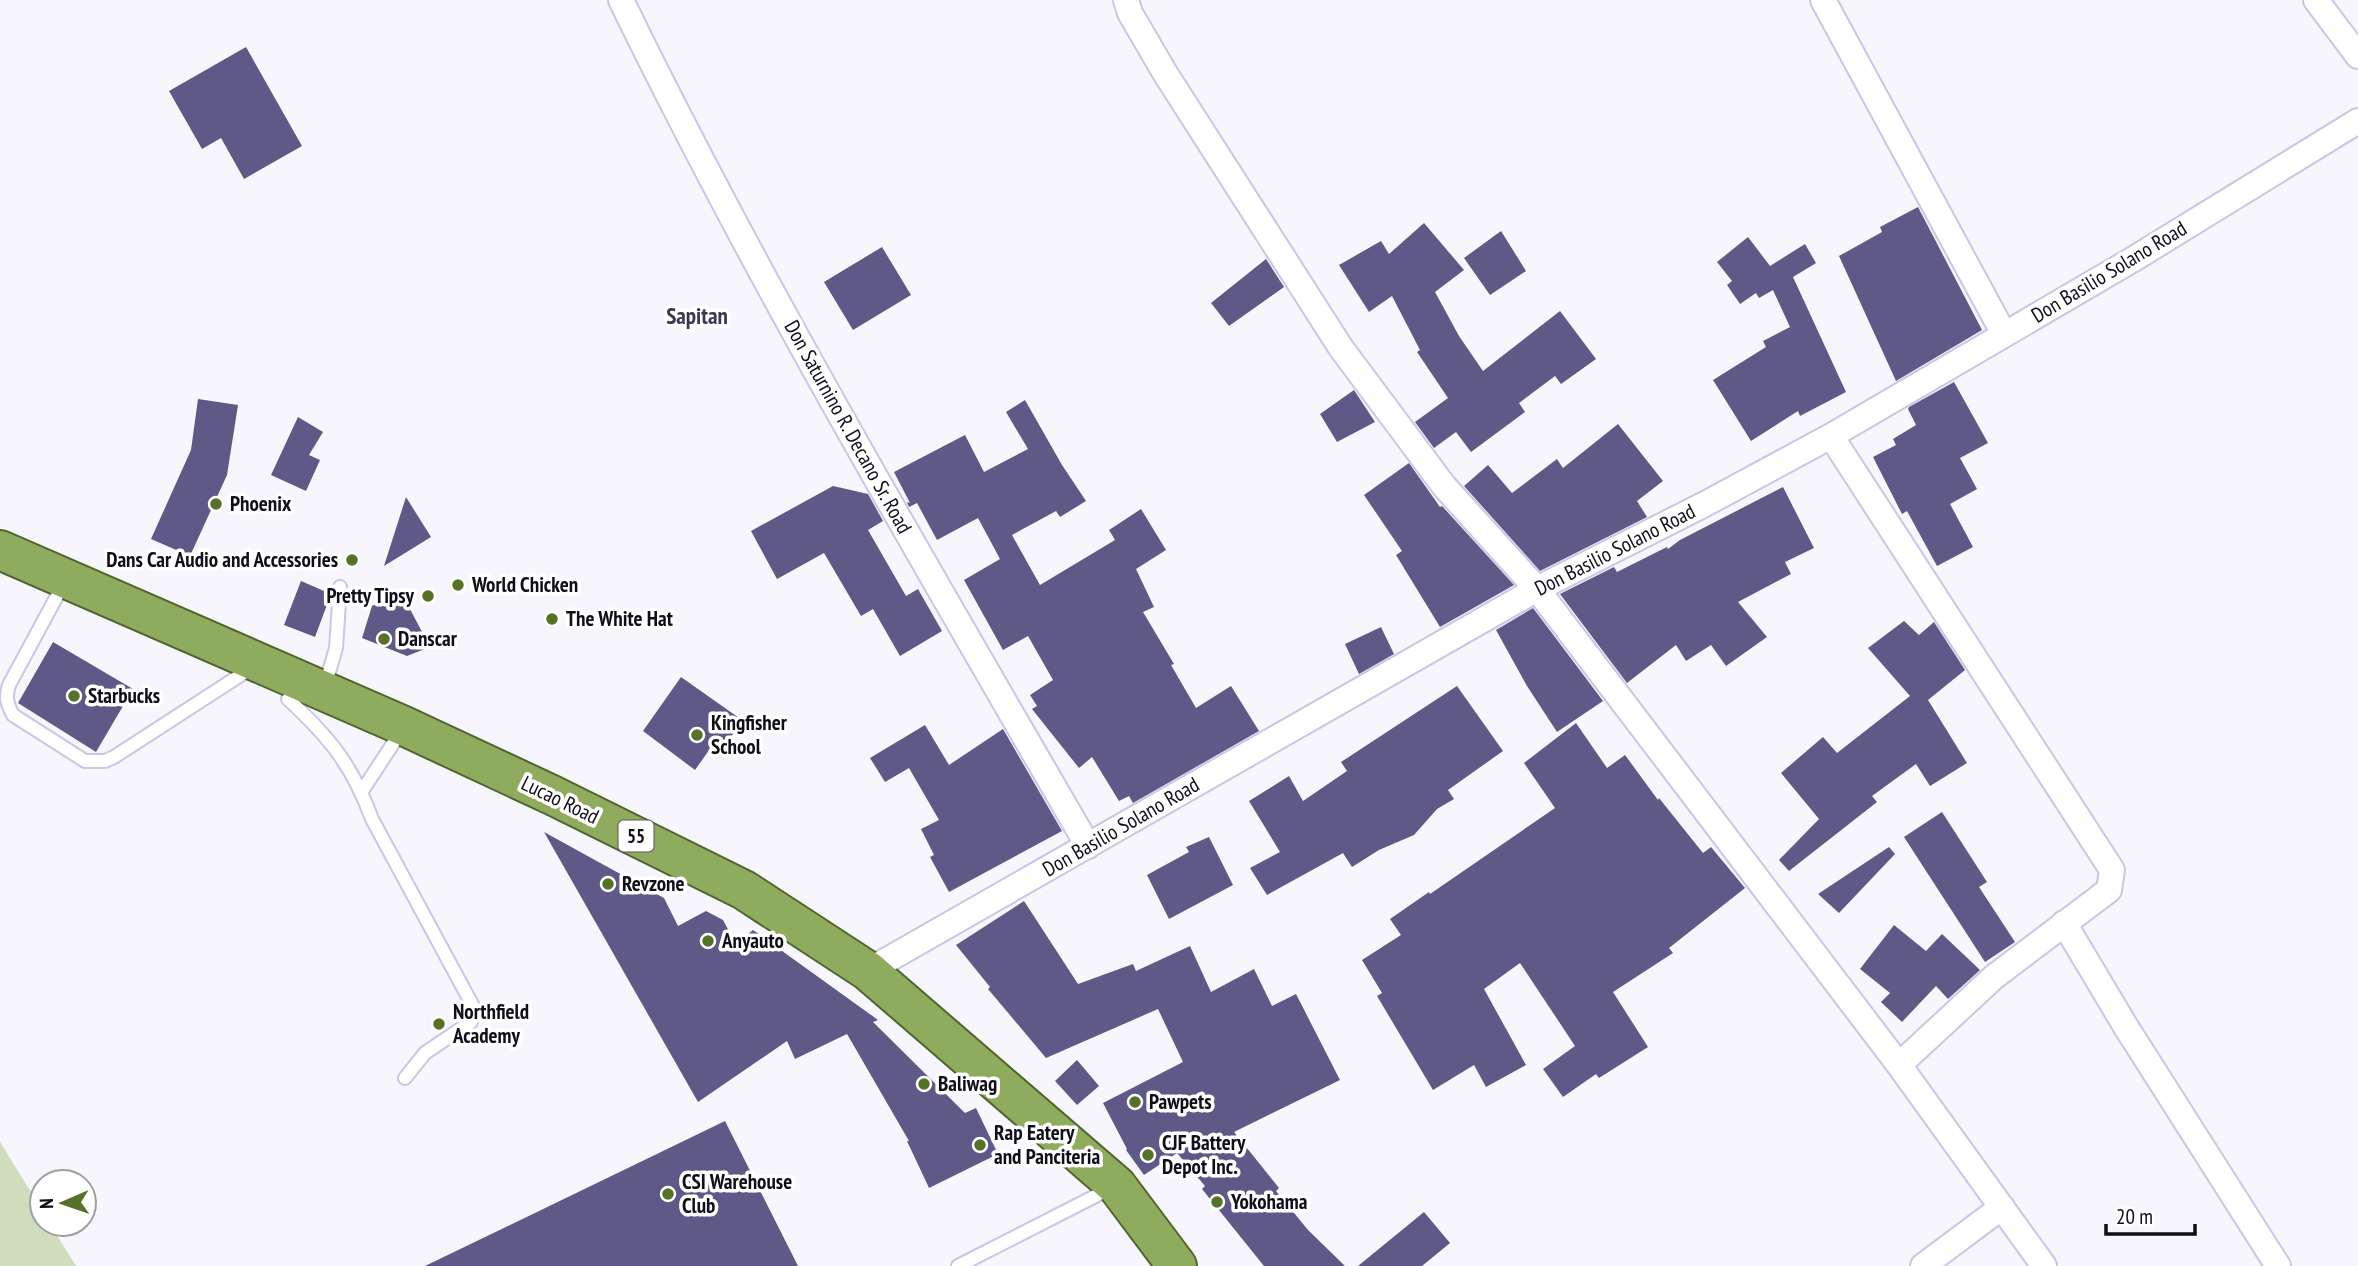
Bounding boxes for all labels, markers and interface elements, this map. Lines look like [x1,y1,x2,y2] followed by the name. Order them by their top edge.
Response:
[2026,215,2191,329] street label: Don Basilio Solano Road
[666,301,728,330] district label: Sapitan
[779,315,918,538] street label: Don Saturnino R. Decano Sr. Road
[230,490,292,517] place label: Phoenix
[208,496,224,512] marker: Phoenix
[1530,497,1700,602] street label: Don Basilio Solano Road
[106,546,338,573] place label: Dans Car Audio and Accessories
[344,552,360,568] marker: Dans Car Audio and Accessories
[471,571,578,598] place label: World Chicken
[450,577,466,593] marker: World Chicken
[326,582,415,609] place label: Pretty Tipsy
[420,588,436,604] marker: Pretty Tipsy
[566,605,673,632] place label: The White Hat
[544,611,560,627] marker: The White Hat
[398,625,458,652] place label: Danscar
[376,631,392,647] marker: Danscar
[88,682,160,709] place label: Starbucks
[66,688,82,704] marker: Starbucks
[711,709,788,760] place label: Kingfisher School
[689,727,705,743] marker: Kingfisher School
[517,769,603,830] street label: Lucao Road
[1038,771,1204,882] street label: Don Basilio Solano Road
[618,820,654,852] road number: 55
[622,870,685,897] place label: Revzone
[600,876,616,892] marker: Revzone
[721,927,784,954] place label: Anyauto
[700,933,716,949] marker: Anyauto
[452,998,529,1049] place label: Northfield Academy
[431,1016,447,1032] marker: Northfield Academy
[938,1070,997,1097] place label: Baliwag
[916,1076,932,1092] marker: Baliwag
[1149,1088,1212,1115] place label: Pawpets
[1127,1094,1143,1110] marker: Pawpets
[994,1119,1100,1170] place label: Rap Eatery and Panciteria
[1162,1129,1246,1180] place label: CJF Battery Depot Inc.
[972,1137,988,1153] marker: Rap Eatery and Panciteria
[1140,1147,1156,1163] marker: CJF Battery Depot Inc.
[28,1168,98,1238] north arrow
[682,1168,792,1219] place label: CSI Warehouse Club
[660,1186,676,1202] marker: CSI Warehouse Club
[1230,1188,1308,1215] place label: Yokohama
[2106,1192,2195,1236] scale bar
[1209,1194,1225,1210] marker: Yokohama
[34,1198,58,1209] text: N
[2116,1203,2153,1230] text: 20 m

